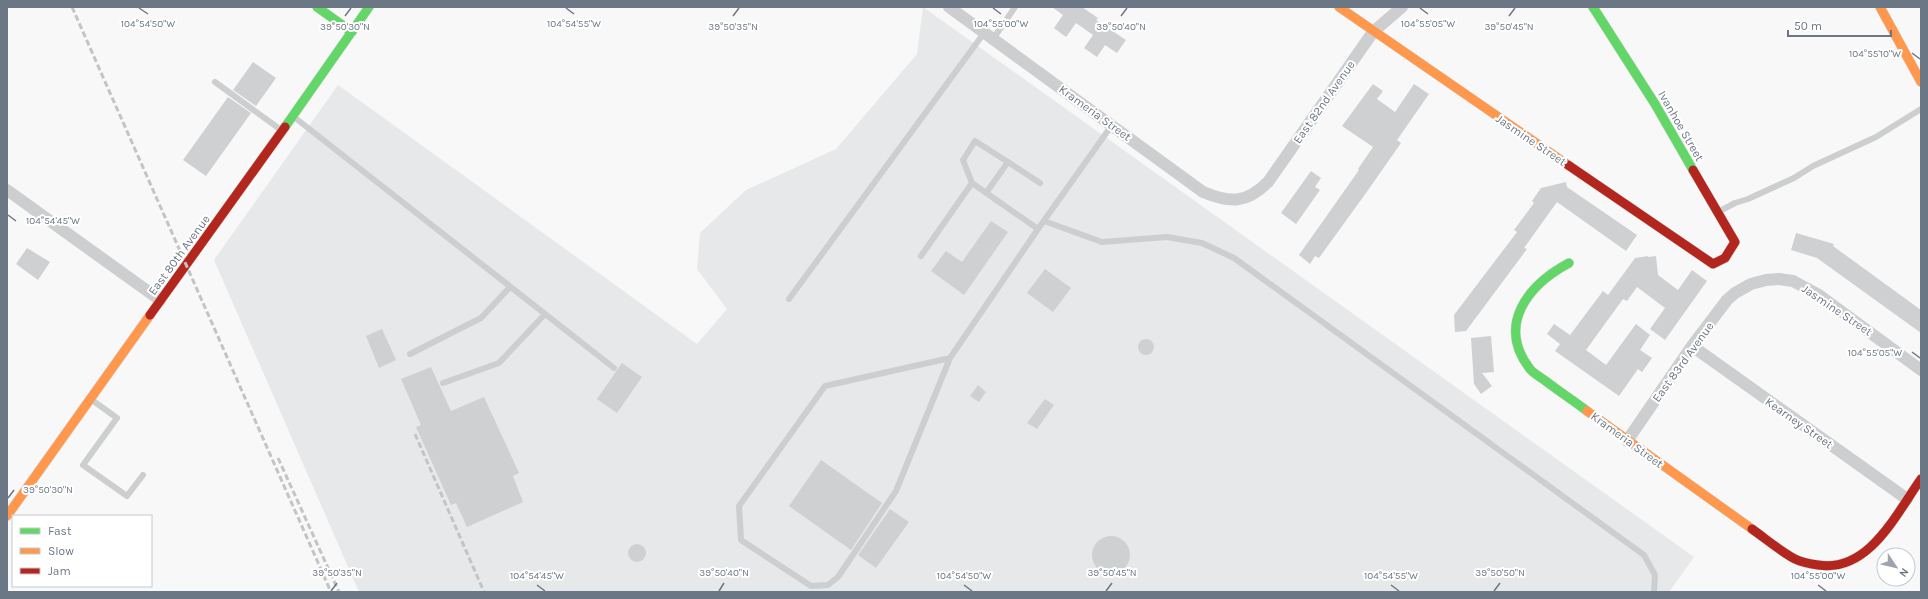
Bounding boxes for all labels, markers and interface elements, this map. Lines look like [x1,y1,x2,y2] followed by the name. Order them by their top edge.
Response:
[1788,12,1891,38] scale bar
[121,18,175,30] text: 104°54'50"W
[547,18,601,30] text: 104°54'55"W
[974,18,1028,30] text: 104°55'00"W
[1401,18,1455,30] text: 104°55'05"W
[1794,19,1822,33] text: 50 m
[320,21,370,33] text: 39°50'30"N
[708,21,758,33] text: 39°50'35"N
[1096,21,1146,33] text: 39°50'40"N
[1484,21,1534,33] text: 39°50'45"N
[1849,48,1901,60] text: 104°55'10"W
[1290,58,1358,146] street label: East 82nd Avenue
[1056,82,1134,144] street label: Krameria Street
[1655,88,1707,164] street label: Ivanhoe Street
[1493,111,1569,169] street label: Jasmine Street
[145,212,213,298] street label: East 80th Avenue
[26,215,80,227] text: 104°54'45"W
[1799,281,1875,339] street label: Jasmine Street
[1649,319,1717,405] street label: East 83rd Avenue
[1848,347,1902,359] text: 104°55'05"W
[1763,395,1836,452] street label: Kearney Street
[1588,409,1666,471] street label: Krameria Street
[23,484,73,496] text: 39°50'30"N
[12,515,152,587] legend
[48,524,72,538] text: Fast
[48,544,74,558] text: Slow
[1876,547,1916,587] north arrow
[48,564,71,578] text: Jam
[1896,565,1911,579] text: N
[312,567,362,579] text: 39°50'35"N
[699,567,749,579] text: 39°50'40"N
[1087,567,1137,579] text: 39°50'45"N
[1475,567,1525,579] text: 39°50'50"N
[510,570,564,582] text: 104°54'45"W
[937,570,991,582] text: 104°54'50"W
[1364,570,1418,582] text: 104°54'55"W
[1791,570,1845,582] text: 104°55'00"W

